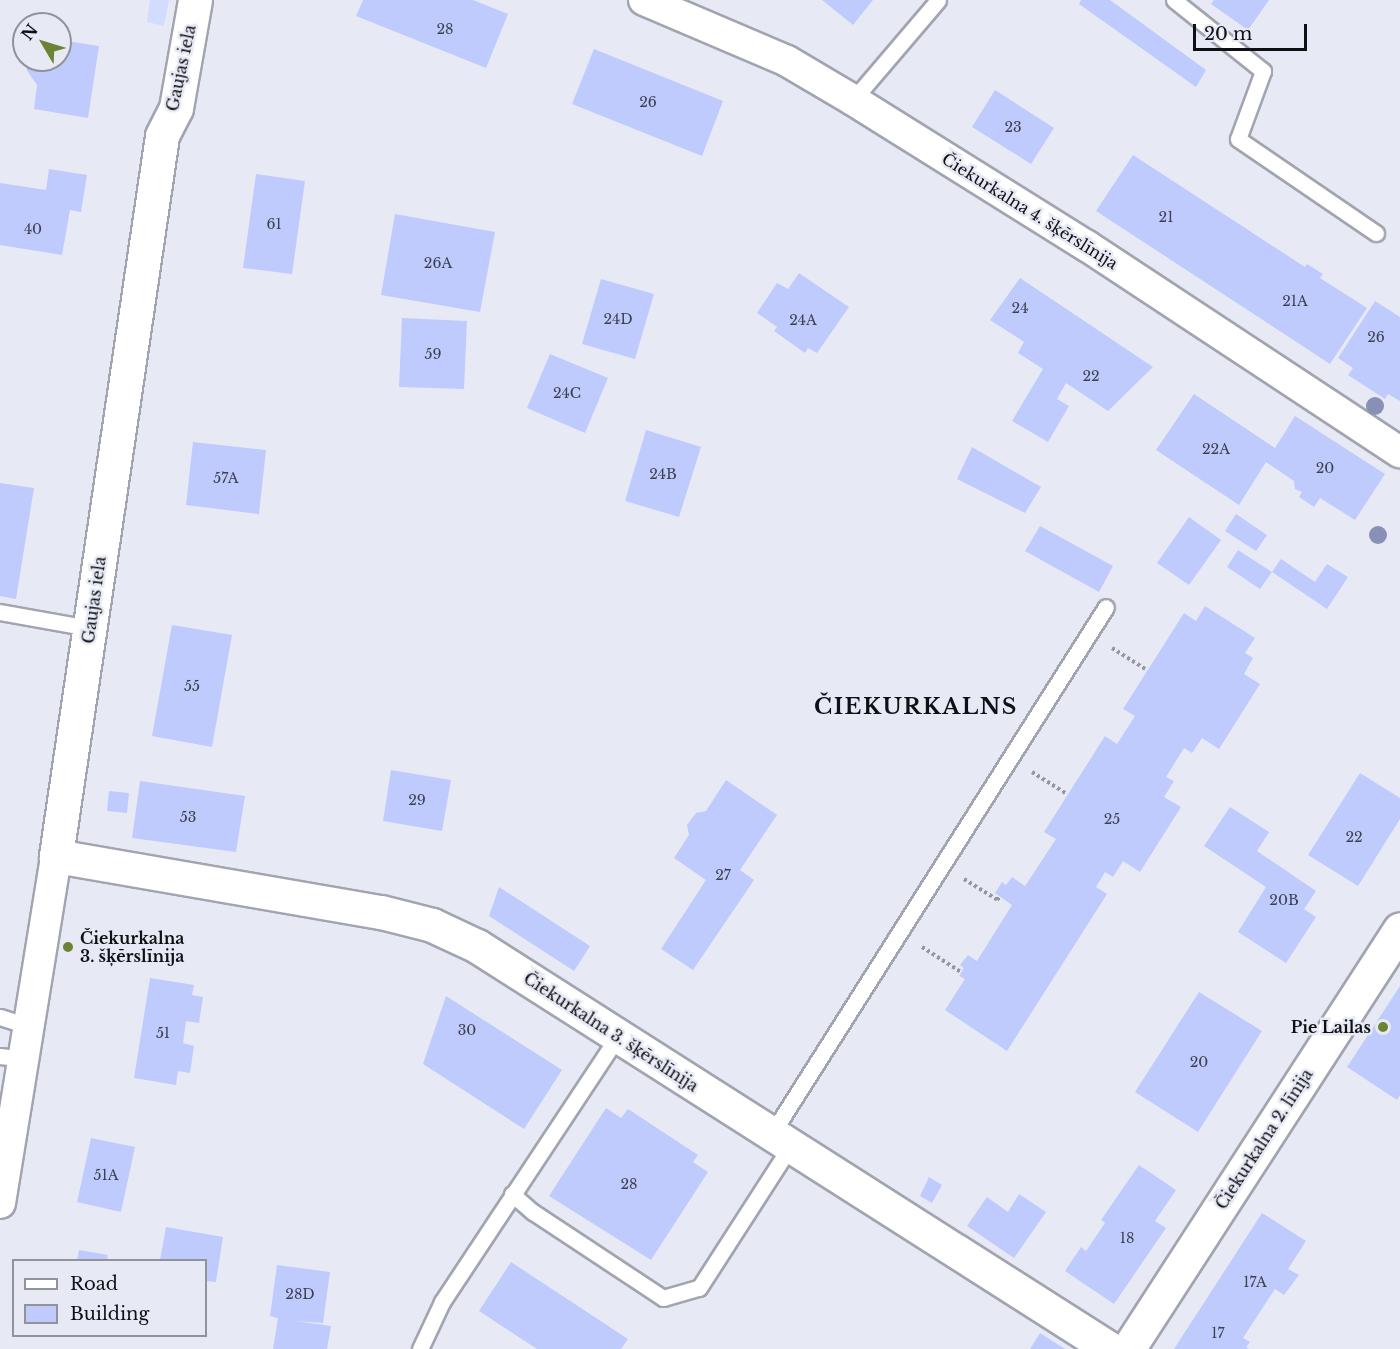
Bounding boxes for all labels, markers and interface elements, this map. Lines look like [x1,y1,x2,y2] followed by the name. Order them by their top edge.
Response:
[12,12,72,72] north arrow
[1196,12,1310,50] scale bar
[17,20,42,44] text: N
[436,21,454,37] house number: 28
[162,23,200,113] street label: Gaujas iela
[1204,23,1252,45] text: 20 m
[639,94,657,110] house number: 26
[1004,119,1022,135] house number: 23
[939,149,1121,273] street label: Čiekurkalna 4. šķērslīnija
[1159,209,1173,225] house number: 21
[266,216,282,232] house number: 61
[24,221,42,237] house number: 40
[424,255,452,271] house number: 26A
[1282,293,1308,309] house number: 21A
[1012,300,1028,316] house number: 24
[603,311,633,327] house number: 24D
[789,312,817,328] house number: 24A
[1367,329,1385,345] house number: 26
[425,346,441,362] house number: 59
[1082,368,1100,384] house number: 22
[553,385,581,401] house number: 24C
[1202,441,1230,457] house number: 22A
[1316,460,1334,476] house number: 20
[649,466,677,482] house number: 24B
[213,470,239,486] house number: 57A
[78,555,110,645] street label: Gaujas iela
[184,678,200,694] house number: 55
[814,694,1018,720] district label: ČIEKURKALNS
[408,792,426,808] house number: 29
[180,809,196,825] house number: 53
[1104,811,1120,827] house number: 25
[1345,829,1363,845] house number: 22
[715,867,731,883] house number: 27
[1269,892,1299,908] house number: 20B
[80,928,185,966] place label: Čiekurkalna 3. šķērslīnija
[61,940,75,954] marker: Čiekurkalna 3. šķērslīnija
[520,968,702,1096] street label: Čiekurkalna 3. šķērslīnija
[1291,1017,1371,1037] place label: Pie Lailas
[1376,1020,1390,1034] marker: Pie Lailas
[458,1022,476,1038] house number: 30
[156,1025,170,1041] house number: 51
[1190,1054,1208,1070] house number: 20
[1211,1065,1317,1213] street label: Čiekurkalna 2. līnija
[93,1167,119,1183] house number: 51A
[620,1176,638,1192] house number: 28
[1120,1230,1134,1246] house number: 18
[12,1259,207,1337] legend
[70,1273,118,1295] text: Road
[1243,1274,1267,1290] house number: 17A
[285,1286,315,1302] house number: 28D
[70,1303,149,1325] text: Building
[1211,1325,1225,1341] house number: 17

